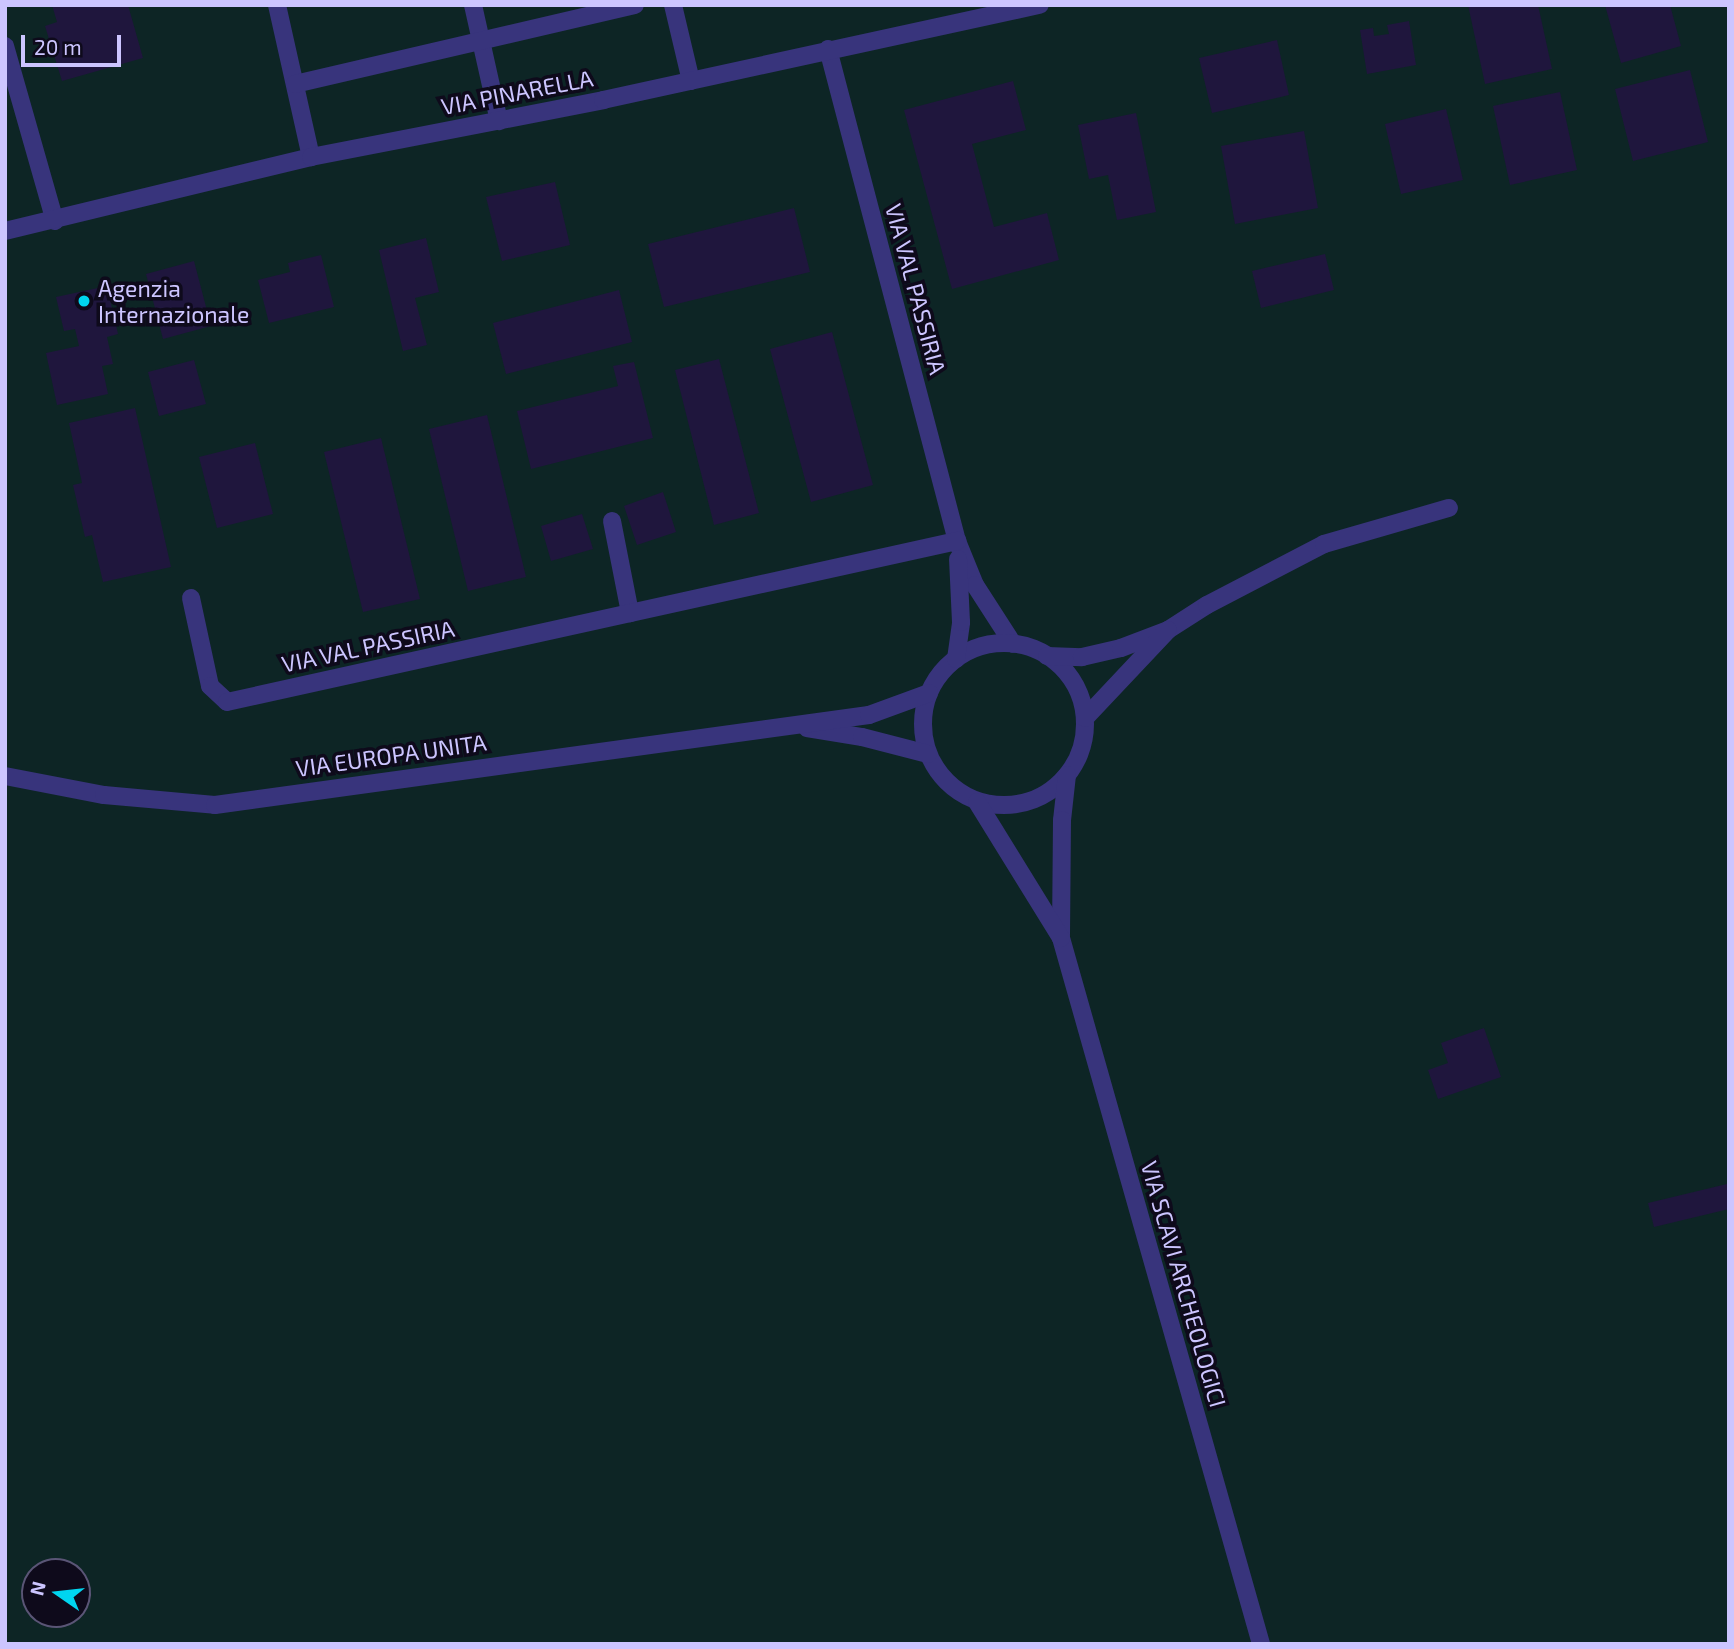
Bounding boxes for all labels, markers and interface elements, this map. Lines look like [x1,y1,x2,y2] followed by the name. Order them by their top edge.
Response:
[24,21,124,65] scale bar
[34,34,82,59] text: 20 m
[438,64,596,120] street label: VIA PINARELLA
[880,200,952,378] street label: VIA VAL PASSIRIA
[98,274,249,328] place label: Agenzia Internazionale
[76,293,92,309] marker: Agenzia Internazionale
[278,614,458,678] street label: VIA VAL PASSIRIA
[293,728,489,782] street label: VIA EUROPA UNITA
[1135,1157,1233,1411] street label: VIA SCAVI ARCHEOLOGICI
[21,1558,91,1628] north arrow
[24,1579,50,1598] text: N

